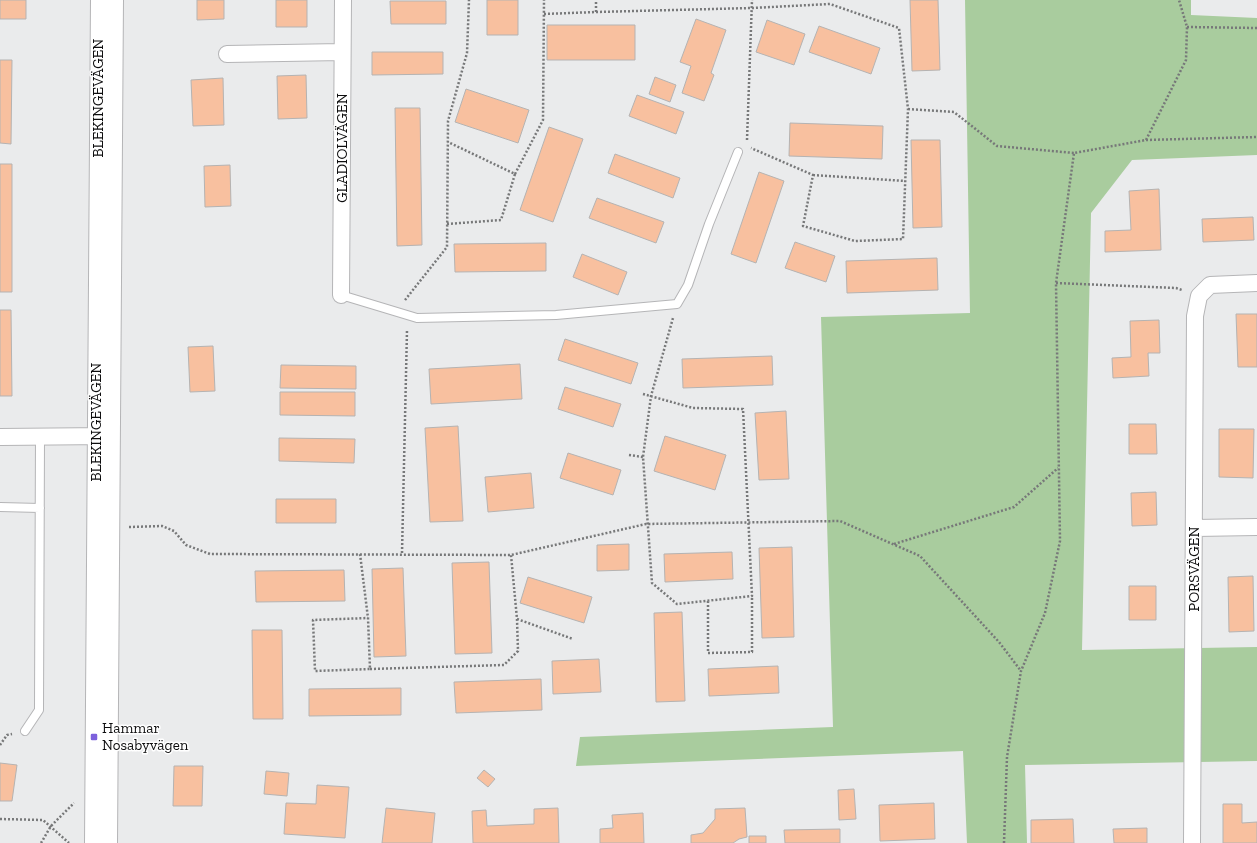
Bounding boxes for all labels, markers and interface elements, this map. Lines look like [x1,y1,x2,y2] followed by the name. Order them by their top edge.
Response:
[89,39,107,157] street label: BLEKINGEVÄGEN
[333,93,351,203] street label: GLADIOLVÄGEN
[87,363,105,481] street label: BLEKINGEVÄGEN
[1185,527,1203,611] street label: PORSVÄGEN
[102,719,189,754] place label: Hammar Nosabyvägen
[89,732,99,742] marker: Hammar Nosabyvägen

